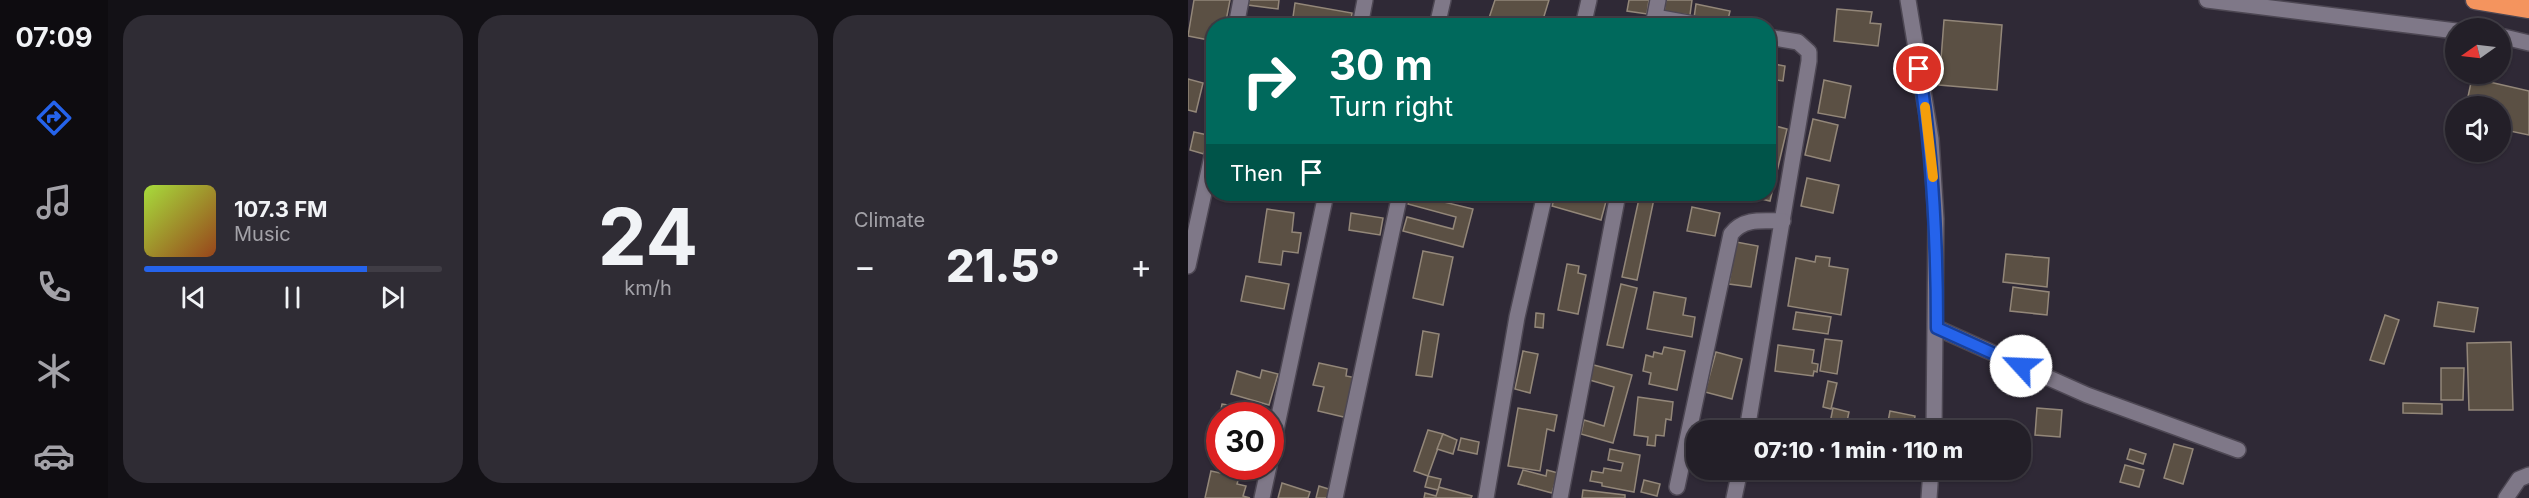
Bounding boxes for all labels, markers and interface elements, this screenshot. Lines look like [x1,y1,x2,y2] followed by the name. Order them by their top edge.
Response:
[2445,18,2511,84] north arrow
[2445,18,2511,162] map controls
[15,21,93,54] text: 07:09
[1329,39,1433,90] text: 30 m
[1230,42,1308,120] icon: right
[1893,43,1944,94] pin
[1902,52,1935,85] icon: arrive
[1329,90,1453,123] text: Turn right
[2445,96,2511,162] button: sound
[33,97,75,139] icon: directions
[1295,156,1328,189] icon: arrive
[1230,160,1283,186] text: Then
[33,181,75,223] icon: music
[598,189,698,284] text: 24
[234,196,328,222] text: 107.3 FM
[854,208,925,232] text: Climate
[234,222,291,246] text: Music
[946,238,1060,293] text: 21.5°
[854,246,876,286] text: −
[1130,246,1152,286] text: +
[33,266,75,308] icon: phone
[624,276,672,300] text: km/h
[177,281,210,314] icon: previous
[276,281,309,314] icon: pause
[376,281,409,314] icon: next
[1989,334,2053,398] position arrow
[33,350,75,392] icon: climate
[1206,402,1284,480] speed limit sign: 30
[33,435,75,477] icon: car
[1754,437,1963,463] text: 07:10 · 1 min · 110 m

